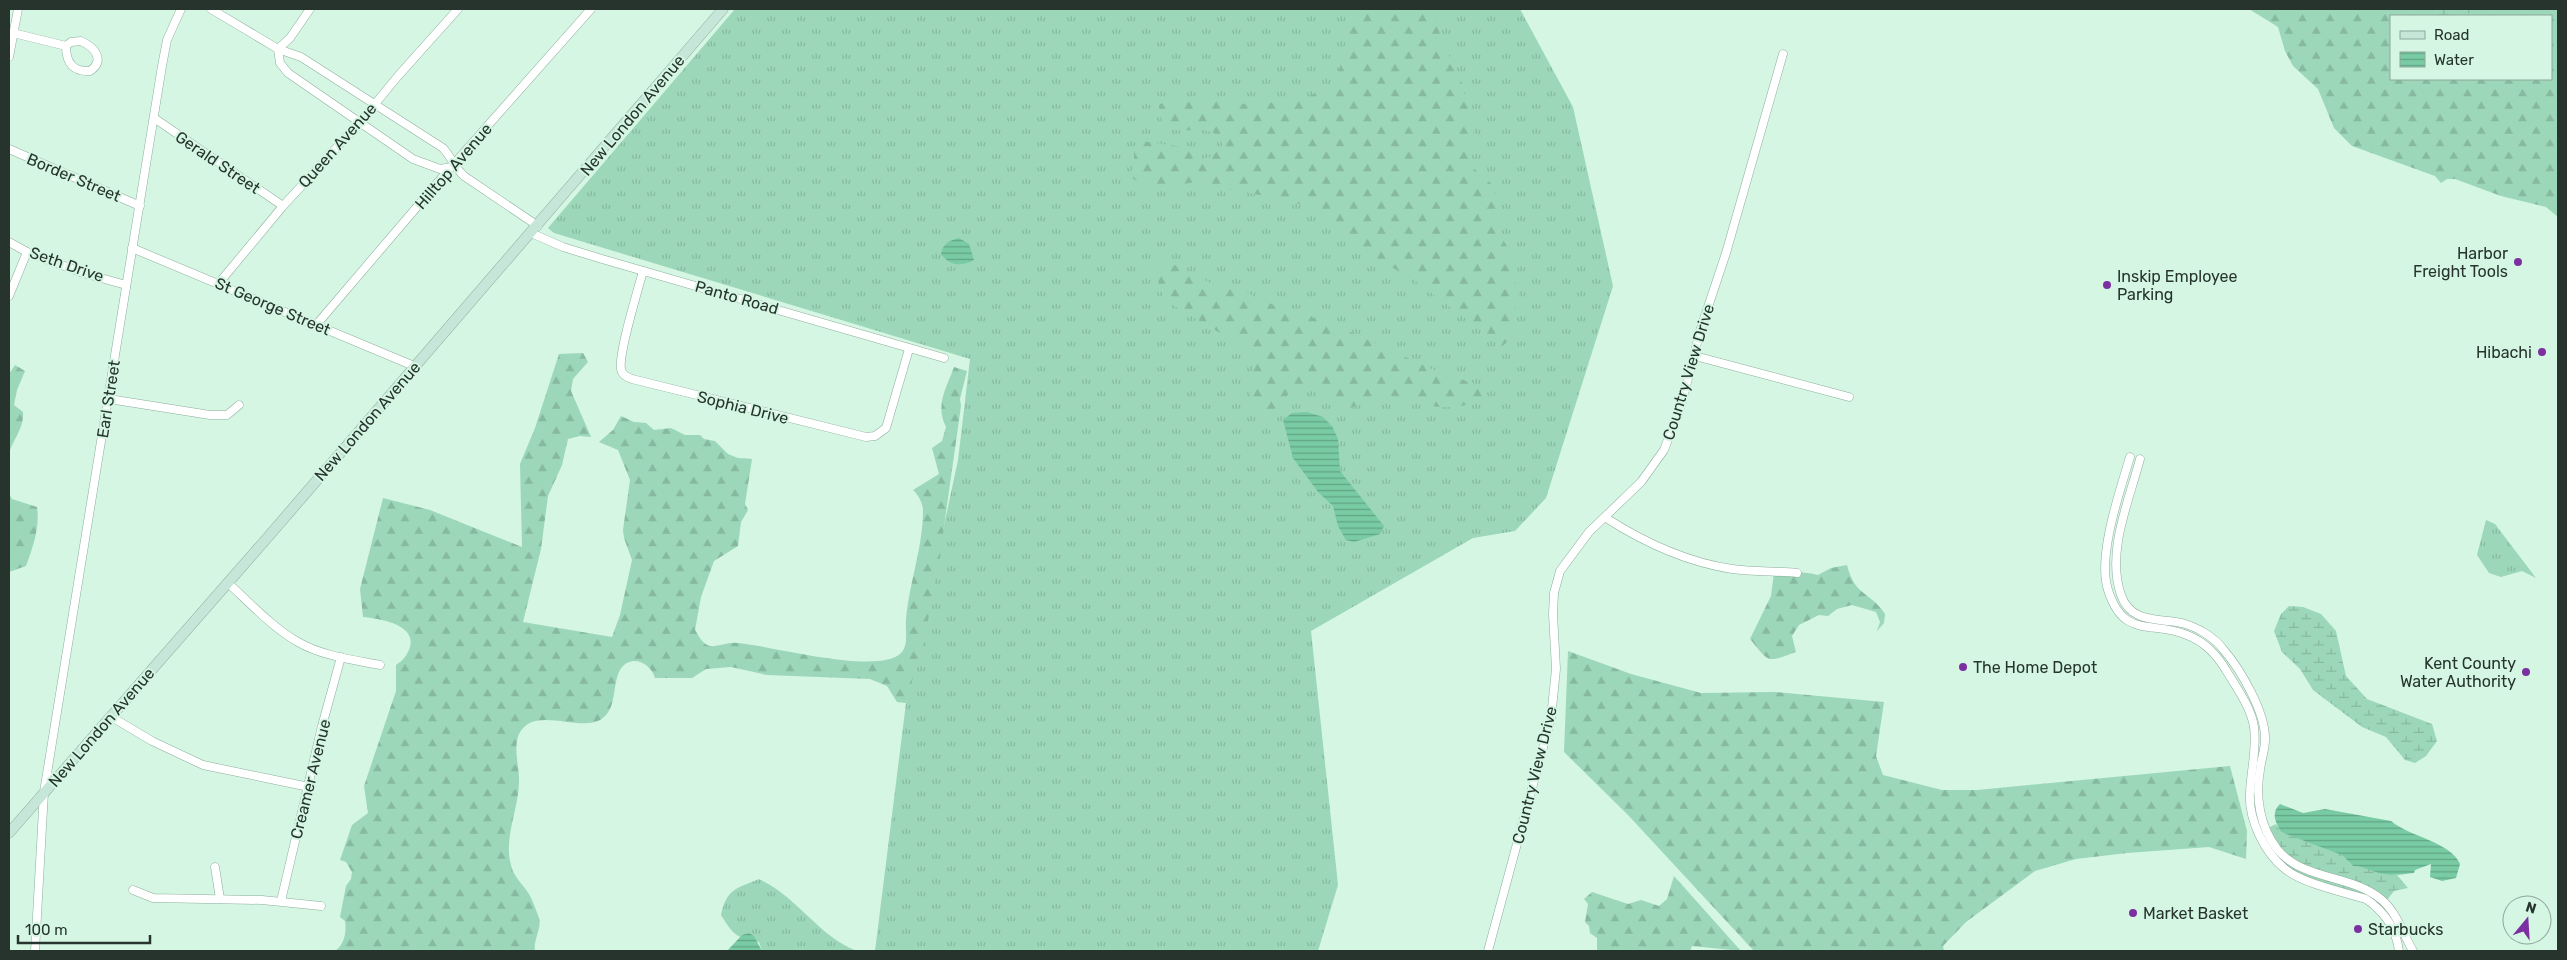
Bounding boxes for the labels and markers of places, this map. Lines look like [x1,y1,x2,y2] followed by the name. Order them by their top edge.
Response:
[2413,244,2508,281] place label: Harbor Freight Tools
[2512,256,2524,268] marker: Harbor Freight Tools
[2117,267,2238,304] place label: Inskip Employee Parking
[2101,279,2113,291] marker: Inskip Employee Parking
[2476,343,2532,362] place label: Hibachi
[2536,346,2548,358] marker: Hibachi
[2400,654,2516,691] place label: Kent County Water Authority
[1973,658,2097,677] place label: The Home Depot
[1957,661,1969,673] marker: The Home Depot
[2520,666,2532,678] marker: Kent County Water Authority
[2143,904,2248,923] place label: Market Basket
[2127,907,2139,919] marker: Market Basket
[2368,920,2443,939] place label: Starbucks
[2352,923,2364,935] marker: Starbucks

